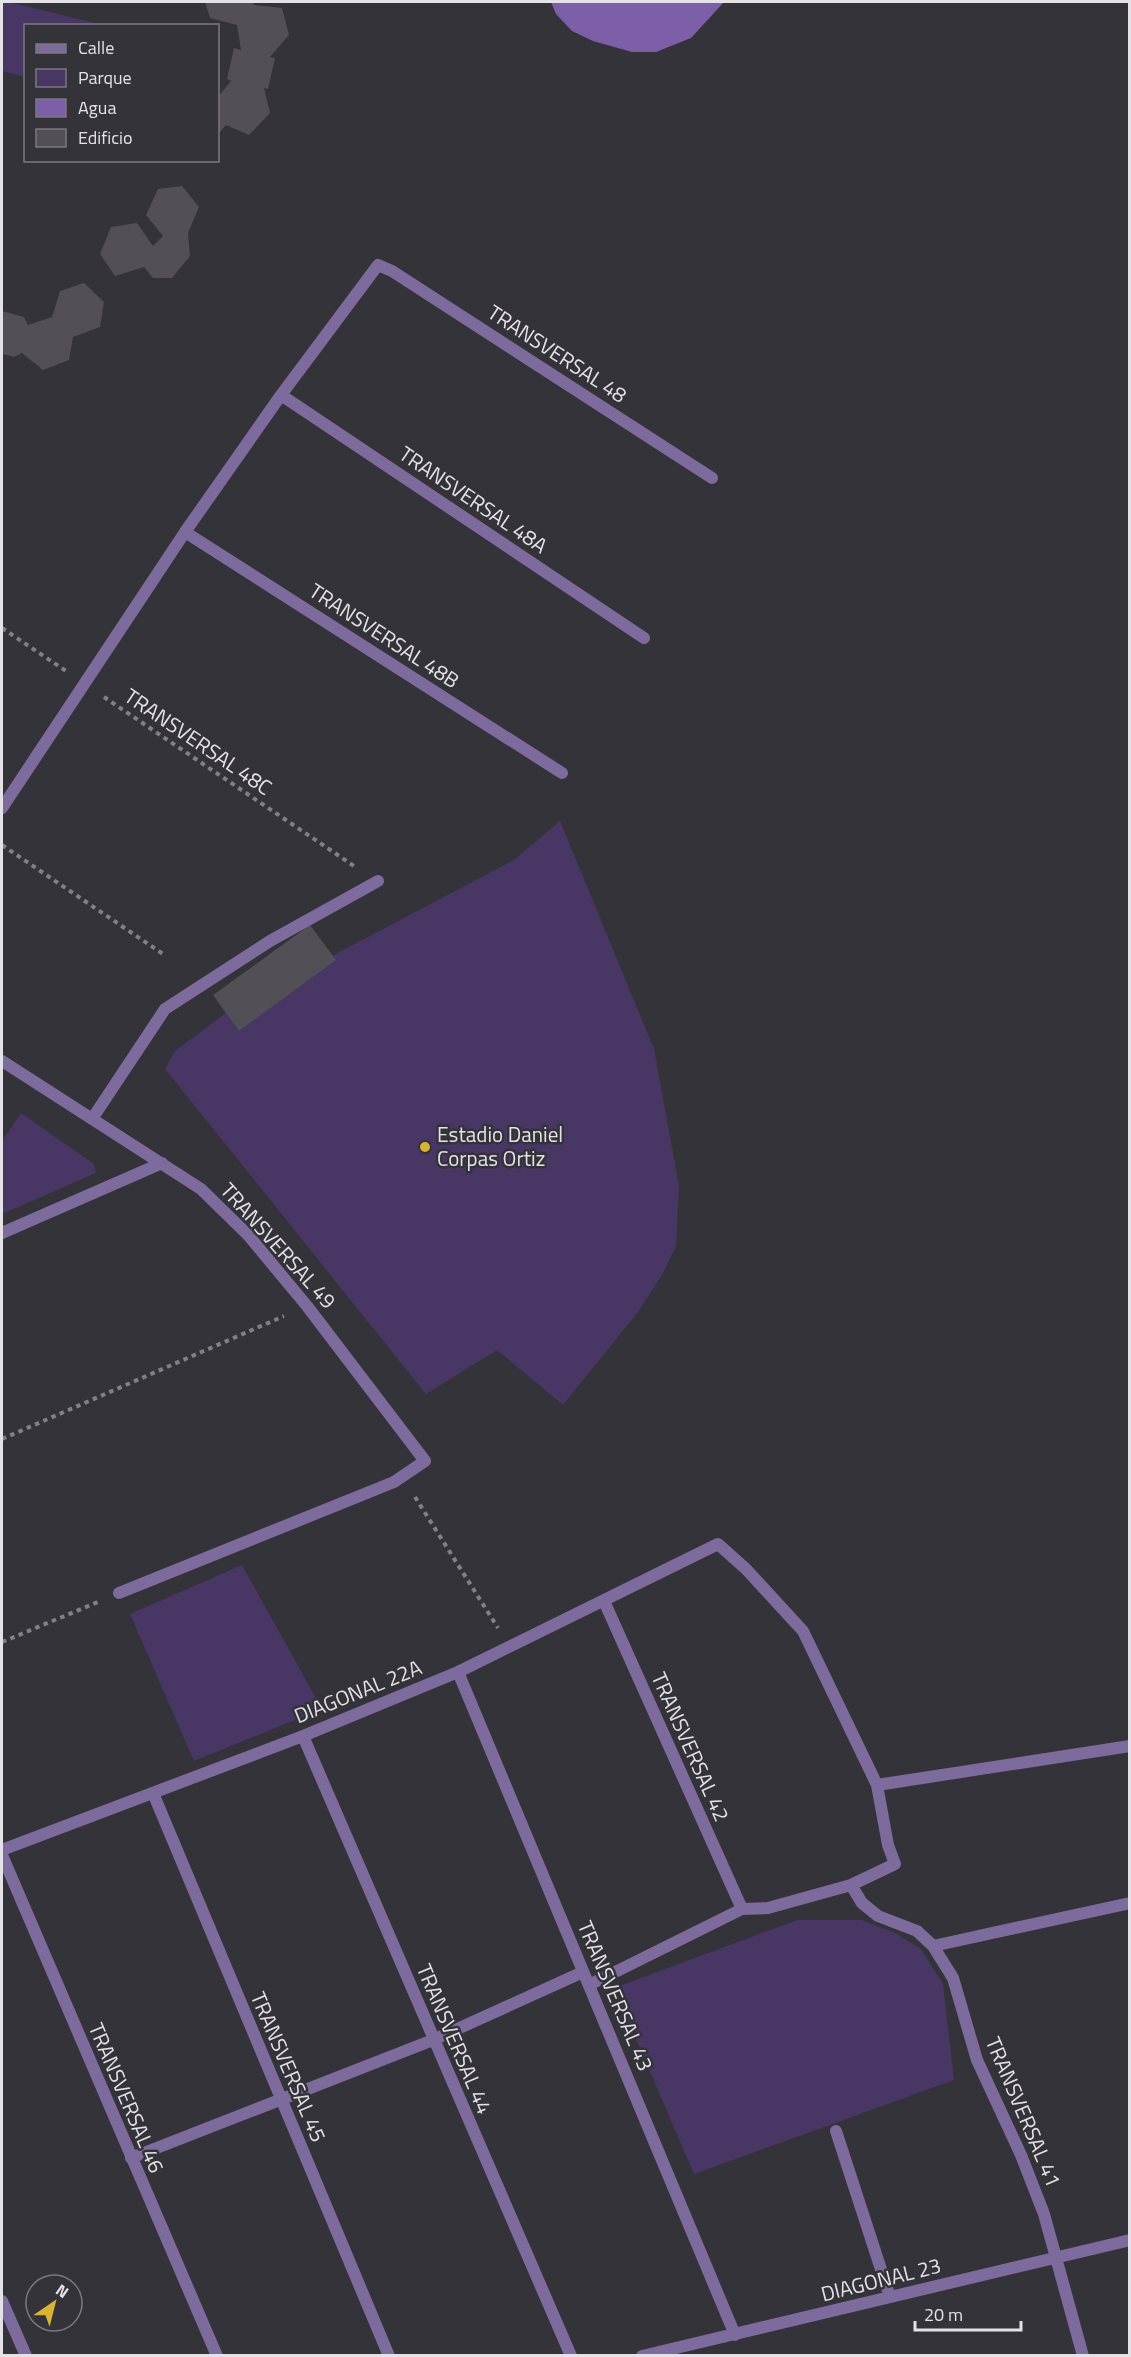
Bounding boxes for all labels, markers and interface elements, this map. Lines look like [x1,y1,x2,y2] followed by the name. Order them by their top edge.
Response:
[24,24,219,162] legend
[78,34,114,61] text: Calle
[78,64,132,91] text: Parque
[78,94,116,121] text: Agua
[78,124,132,151] text: Edificio
[482,296,634,410] street label: TRANSVERSAL 48
[393,438,555,561] street label: TRANSVERSAL 48A
[303,575,466,696] street label: TRANSVERSAL 48B
[118,680,279,802] street label: TRANSVERSAL 48C
[437,1118,563,1174] place label: Estadio Daniel Corpas Ortiz
[418,1140,432,1154] marker: Estadio Daniel Corpas Ortiz
[213,1175,344,1316] street label: TRANSVERSAL 49
[289,1651,427,1731] street label: DIAGONAL 22A
[644,1667,738,1826] street label: TRANSVERSAL 42
[570,1916,662,2076] street label: TRANSVERSAL 43
[409,1959,501,2119] street label: TRANSVERSAL 44
[243,1987,335,2147] street label: TRANSVERSAL 45
[81,2018,173,2178] street label: TRANSVERSAL 46
[978,2032,1070,2192] street label: TRANSVERSAL 41
[817,2249,944,2309] street label: DIAGONAL 23
[24,2273,84,2333] north arrow
[51,2278,74,2304] text: N
[915,2294,1022,2332] scale bar
[924,2301,963,2328] text: 20 m

